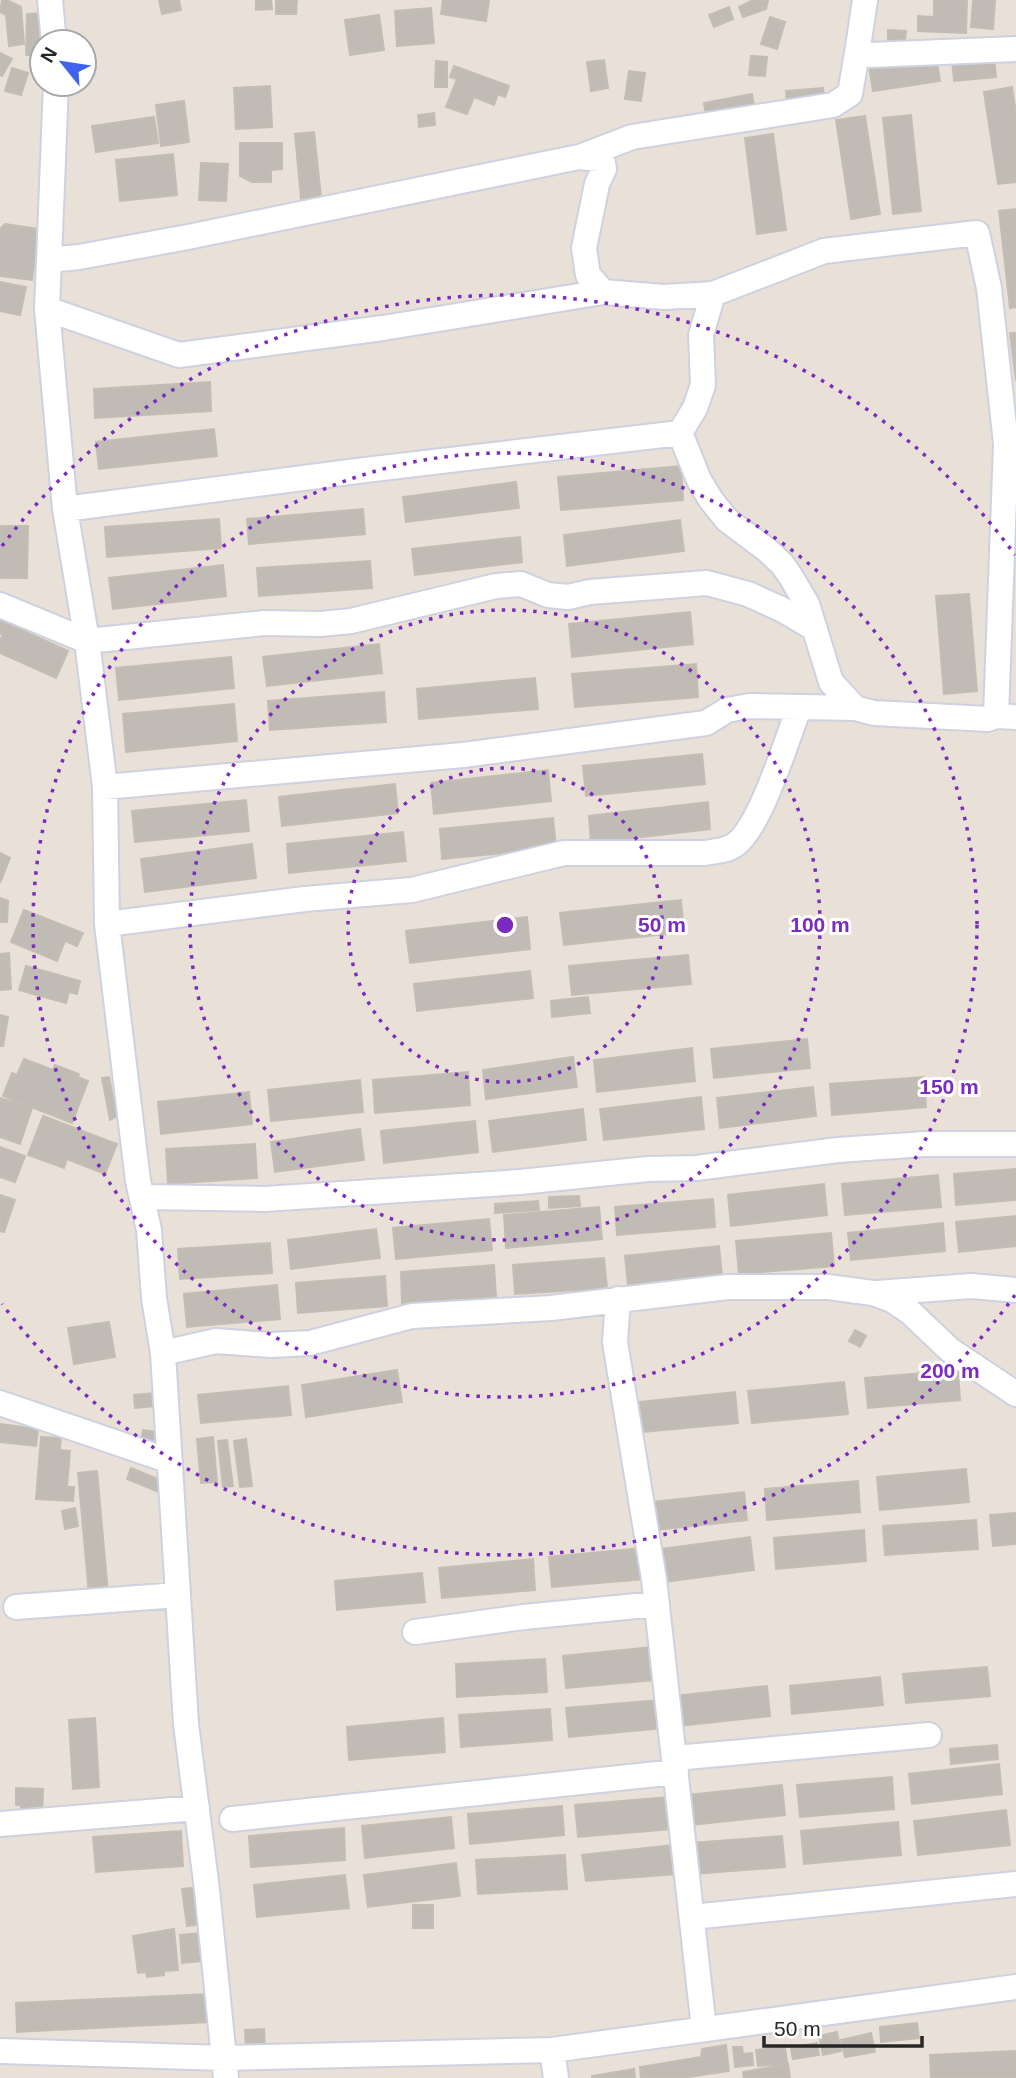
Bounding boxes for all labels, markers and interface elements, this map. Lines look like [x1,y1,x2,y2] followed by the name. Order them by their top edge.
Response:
[28,28,98,98] north arrow
[36,44,61,66] text: N
[493,913,517,937] centre of rings
[638,913,686,936] text: 50 m
[790,913,850,936] text: 100 m
[919,1075,979,1098] text: 150 m
[920,1359,980,1382] text: 200 m
[764,2004,922,2048] scale bar
[774,2017,821,2040] text: 50 m

